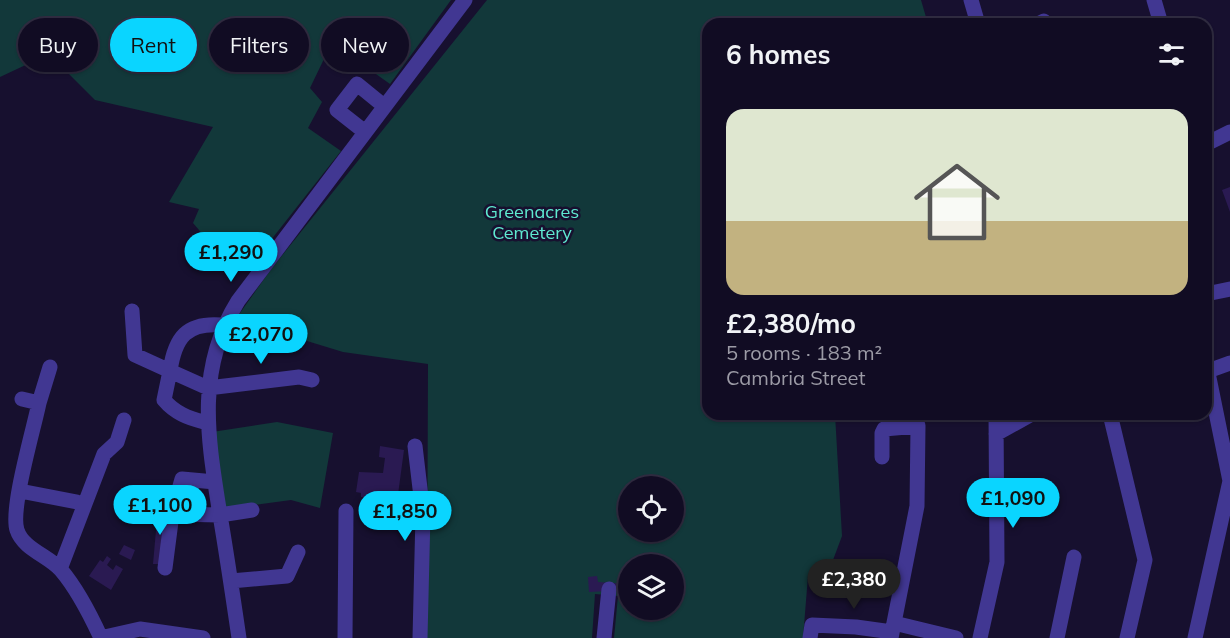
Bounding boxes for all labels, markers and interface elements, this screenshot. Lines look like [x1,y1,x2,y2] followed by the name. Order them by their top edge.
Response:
[18,18,98,72] chip: Buy
[110,18,197,72] chip: Rent
[209,18,309,72] chip: Filters
[321,18,409,72] chip: New
[726,38,830,71] text: 6 homes
[1155,38,1188,71] icon: filters
[903,148,1011,256] icon: home
[485,200,579,244] park label: Greenacres Cemetery
[182,232,280,283] pin: £1,290
[199,239,263,264] text: £1,290
[726,307,856,340] text: £2,380/mo
[212,314,310,365] pin: £2,070
[229,321,293,346] text: £2,070
[726,340,882,365] text: 5 rooms · 183 m²
[726,365,865,390] text: Cambria Street
[618,476,684,620] map controls
[618,476,684,542] button: locate
[964,478,1062,529] pin: £1,090
[111,485,209,536] pin: £1,100
[981,485,1045,510] text: £1,090
[356,491,454,542] pin: £1,850
[128,492,192,517] text: £1,100
[373,498,437,523] text: £1,850
[618,554,684,620] button: layers
[805,559,903,610] pin: £2,380
[822,566,886,591] text: £2,380

